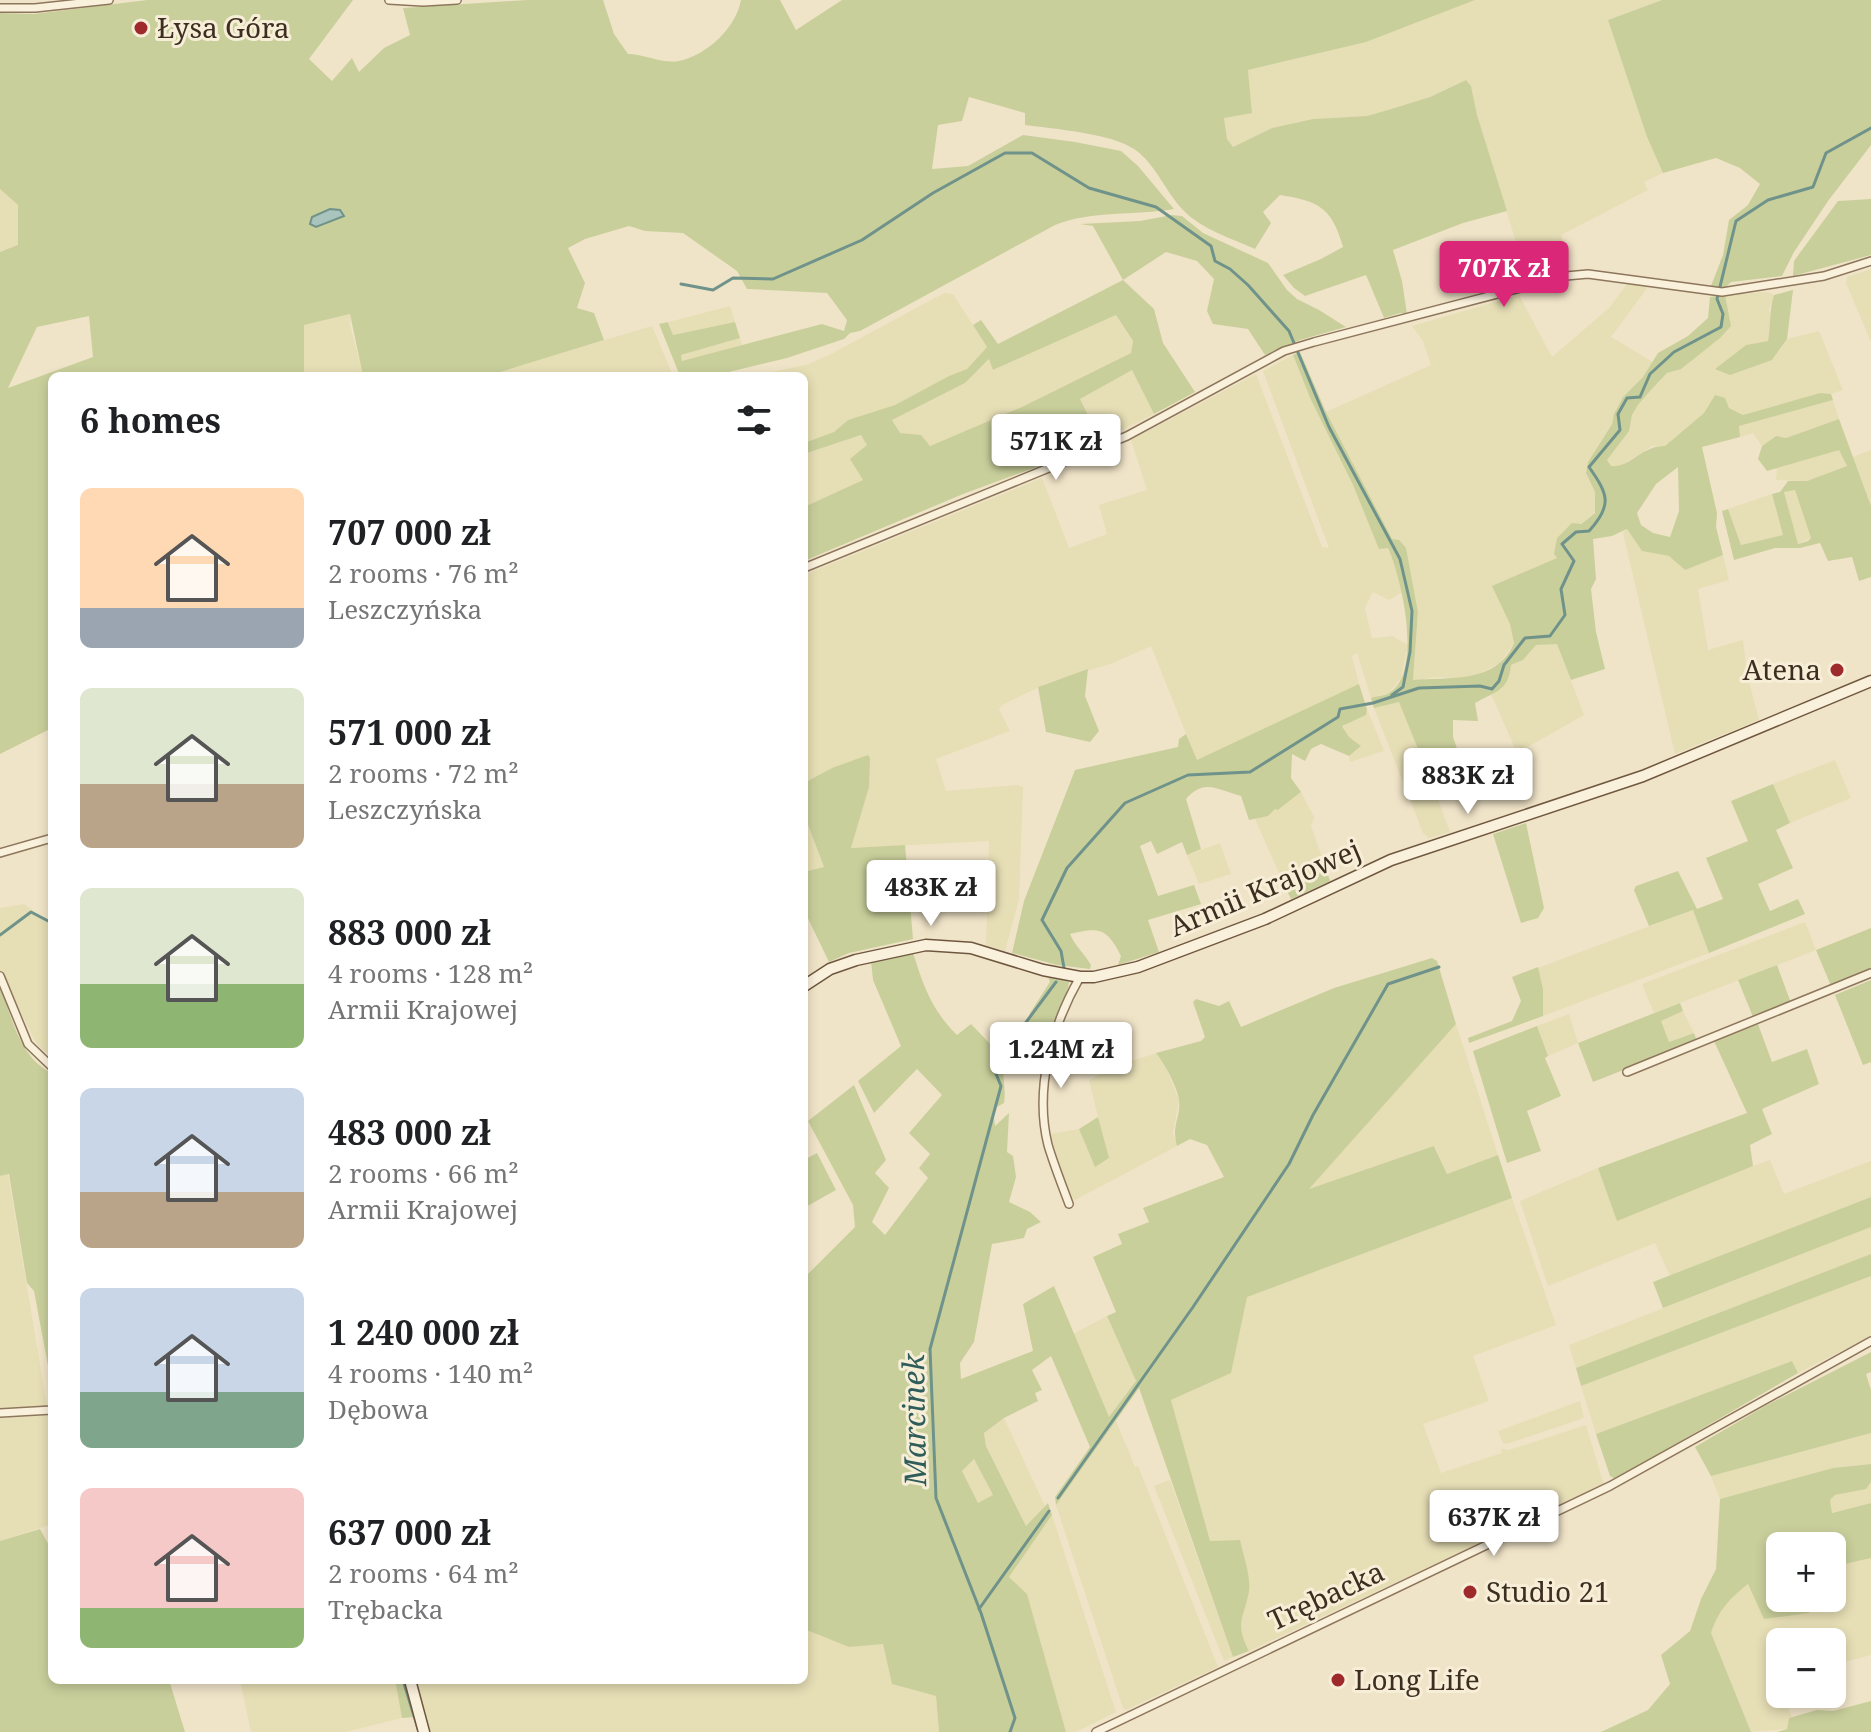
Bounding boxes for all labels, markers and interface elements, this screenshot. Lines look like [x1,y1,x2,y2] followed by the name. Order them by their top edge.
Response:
[157,8,290,46] place label: Łysa Góra
[132,19,150,37] marker: Łysa Góra
[1430,241,1578,309] pin: 707K zł
[1458,249,1550,285] text: 707K zł
[80,397,221,443] text: 6 homes
[732,398,776,442] icon: filters
[982,414,1130,482] pin: 571K zł
[1010,422,1102,458] text: 571K zł
[328,509,491,555] text: 707 000 zł
[144,520,240,616] icon: home
[328,555,519,591] text: 2 rooms · 76 m²
[328,591,482,627] text: Leszczyńska
[1743,650,1821,688] place label: Atena
[1828,661,1846,679] marker: Atena
[328,709,491,755] text: 571 000 zł
[144,720,240,816] icon: home
[1394,748,1542,816] pin: 883K zł
[328,755,519,791] text: 2 rooms · 72 m²
[1422,756,1514,792] text: 883K zł
[328,791,482,827] text: Leszczyńska
[1163,830,1366,945] street label: Armii Krajowej
[857,860,1005,928] pin: 483K zł
[885,868,977,904] text: 483K zł
[328,909,491,955] text: 883 000 zł
[144,920,240,1016] icon: home
[328,955,533,991] text: 4 rooms · 128 m²
[328,991,518,1027] text: Armii Krajowej
[978,1022,1144,1090] pin: 1.24M zł
[1008,1030,1114,1066] text: 1.24M zł
[328,1109,491,1155] text: 483 000 zł
[144,1120,240,1216] icon: home
[328,1155,519,1191] text: 2 rooms · 66 m²
[328,1191,518,1227] text: Armii Krajowej
[328,1309,519,1355] text: 1 240 000 zł
[144,1320,240,1416] icon: home
[892,1352,935,1488] water label: Marcinek
[328,1355,533,1391] text: 4 rooms · 140 m²
[328,1391,429,1427] text: Dębowa
[1420,1490,1568,1558] pin: 637K zł
[1448,1498,1540,1534] text: 637K zł
[328,1509,491,1555] text: 637 000 zł
[144,1520,240,1616] icon: home
[1766,1532,1846,1708] map controls
[1766,1532,1846,1612] button: +
[1261,1552,1390,1639] street label: Trębacka
[328,1555,519,1591] text: 2 rooms · 64 m²
[1486,1572,1610,1610] place label: Studio 21
[1461,1583,1479,1601] marker: Studio 21
[328,1591,443,1627] text: Trębacka
[1766,1628,1846,1708] button: −
[1354,1660,1480,1698] place label: Long Life
[1329,1671,1347,1689] marker: Long Life

